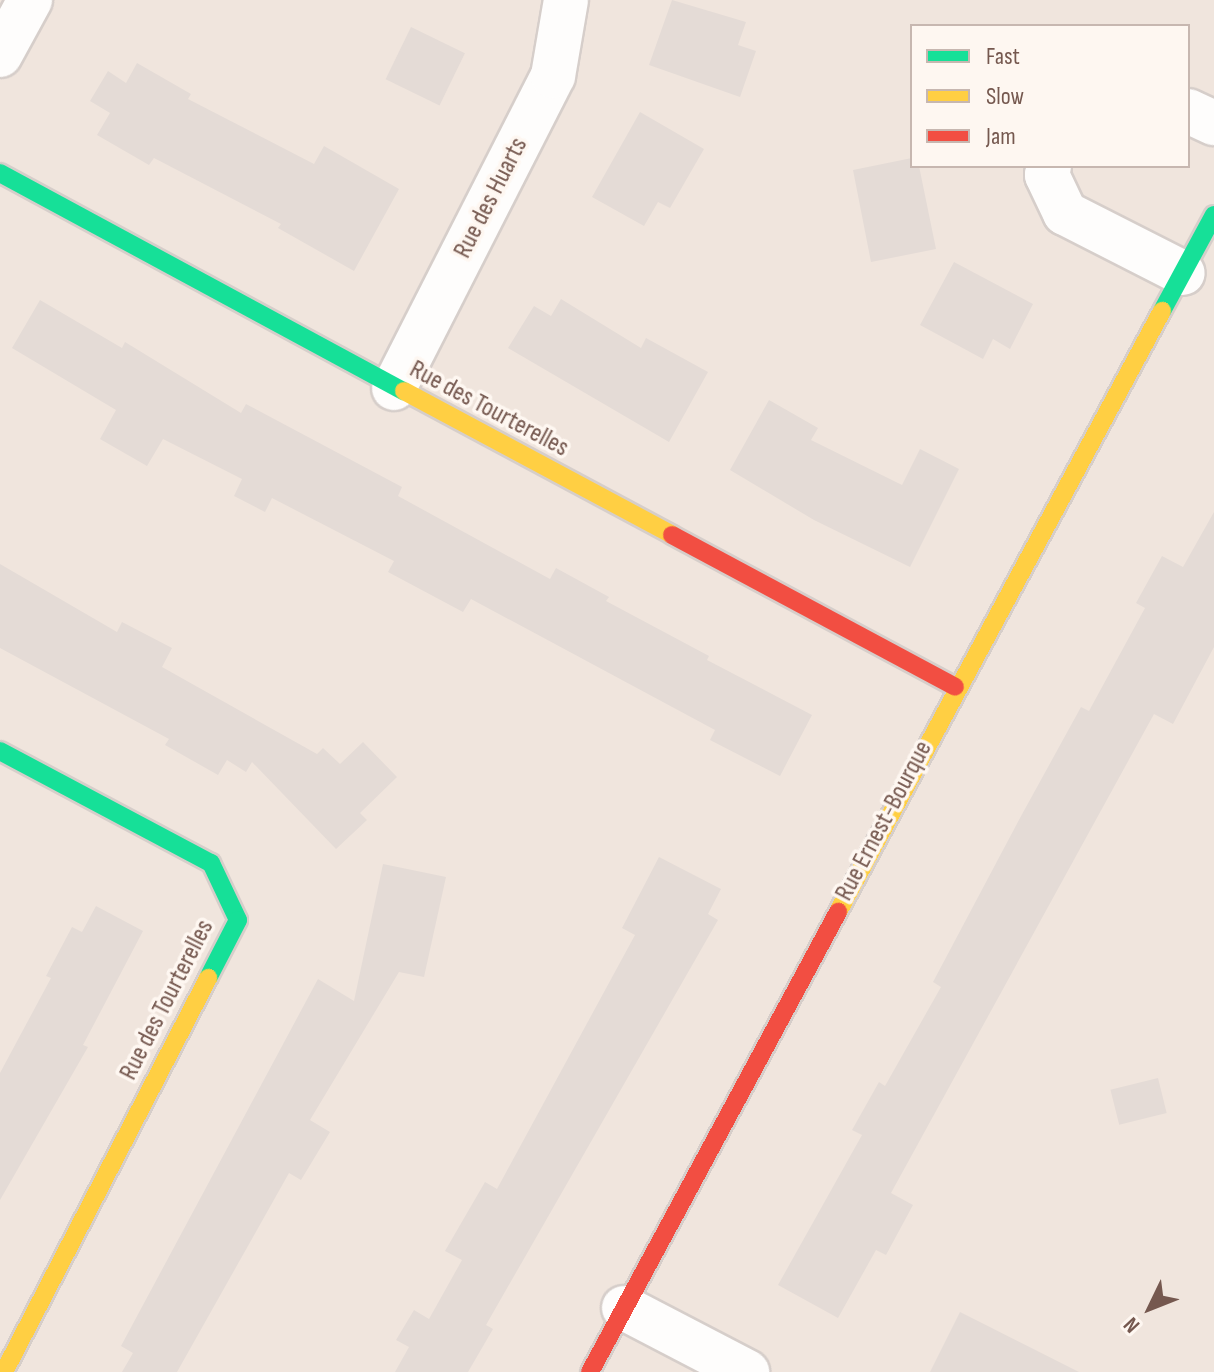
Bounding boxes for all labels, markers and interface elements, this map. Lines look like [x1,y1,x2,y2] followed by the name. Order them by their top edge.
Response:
[910,24,1190,168] legend
[986,42,1020,71] text: Fast
[986,82,1024,111] text: Slow
[986,122,1016,151] text: Jam
[447,132,535,264] street label: Rue des Huarts
[404,354,574,464] street label: Rue des Tourterelles
[829,736,939,906] street label: Rue Ernest-Bourque
[113,915,221,1085] street label: Rue des Tourterelles
[1110,1268,1190,1348] north arrow
[1118,1311,1146,1338] text: N

